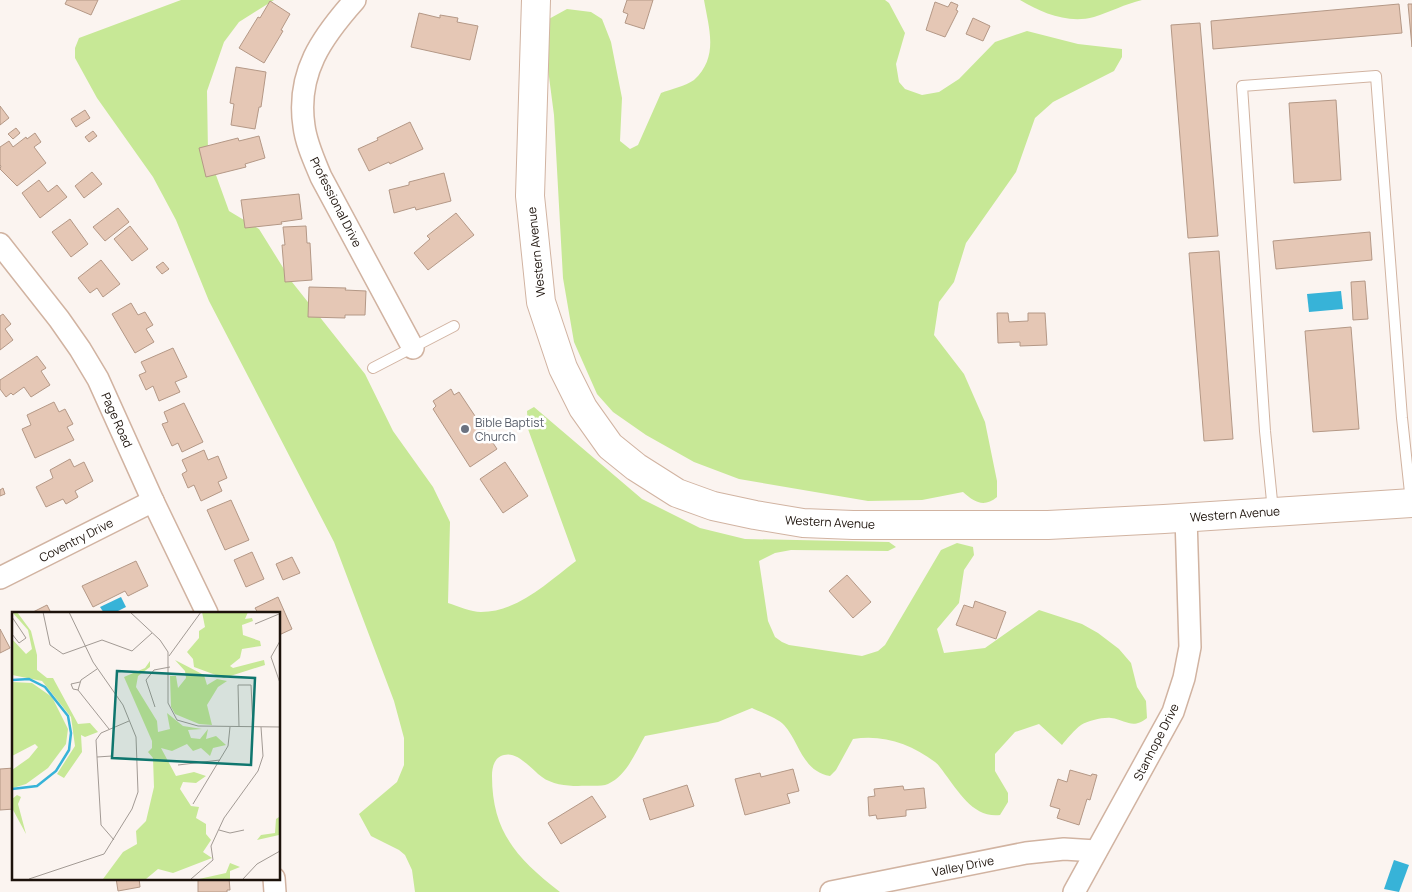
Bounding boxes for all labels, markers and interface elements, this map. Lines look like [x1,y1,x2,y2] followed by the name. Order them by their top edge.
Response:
[306,154,366,250] street label: Professional Drive
[523,206,549,298] street label: Western Avenue
[97,390,137,450] street label: Page Road
[475,414,545,445] place label: Bible Baptist Church
[459,423,471,435] marker: Bible Baptist Church
[1189,502,1281,526] street label: Western Avenue
[784,511,876,533] street label: Western Avenue
[36,514,116,566] street label: Coventry Drive
[12,612,280,880] inset map
[1129,700,1183,784] street label: Stanhope Drive
[931,852,995,880] street label: Valley Drive

